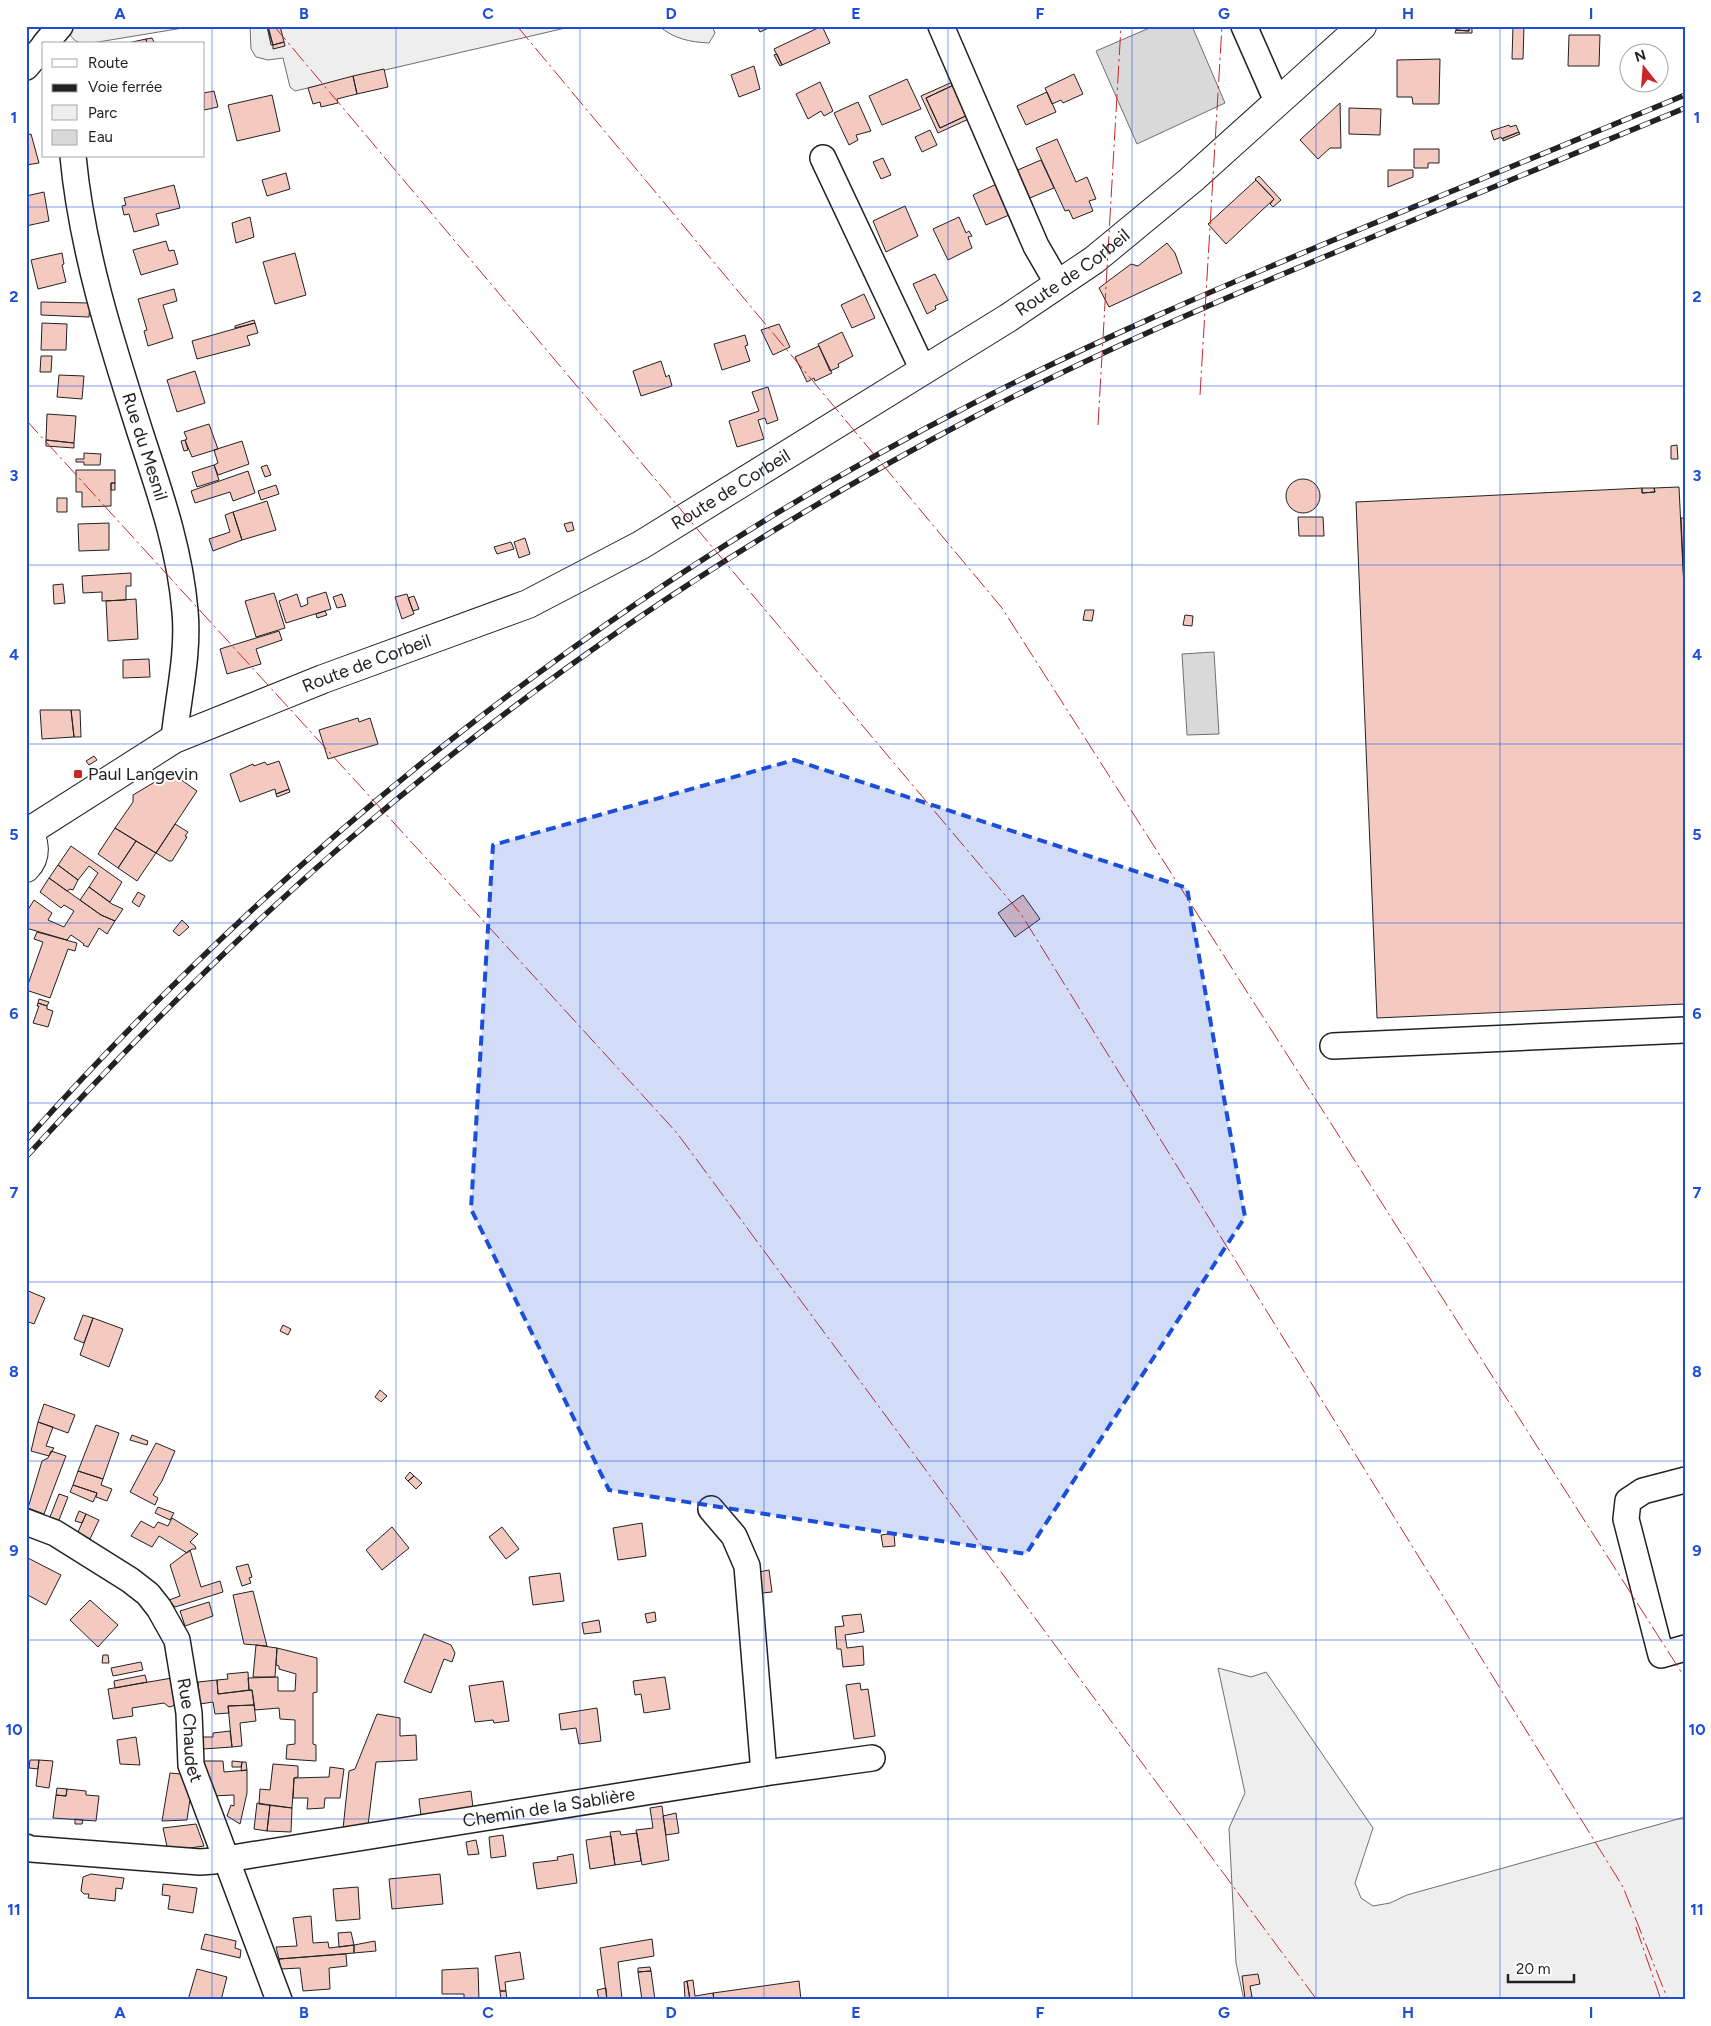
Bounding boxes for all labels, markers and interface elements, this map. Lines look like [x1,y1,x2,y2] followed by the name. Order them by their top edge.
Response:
[114,4,126,23] text: A
[299,4,309,23] text: B
[482,4,494,23] text: C
[665,4,677,23] text: D
[851,4,861,23] text: E
[1036,4,1045,23] text: F
[1218,4,1230,23] text: G
[1402,4,1414,23] text: H
[1589,4,1593,23] text: I
[42,42,205,158] legend
[1618,42,1668,92] north arrow
[1633,46,1648,66] text: N
[88,54,128,72] text: Route
[88,78,162,96] text: Voie ferrée
[88,104,117,122] text: Parc
[11,108,17,127] text: 1
[1694,108,1700,127] text: 1
[88,128,113,146] text: Eau
[1011,224,1134,321] street label: Route de Corbeil
[9,287,19,306] text: 2
[1692,287,1702,306] text: 2
[117,390,172,503] street label: Rue du Mesnil
[667,444,794,535] street label: Route de Corbeil
[10,466,19,485] text: 3
[1693,466,1702,485] text: 3
[299,629,434,697] street label: Route de Corbeil
[9,645,19,664] text: 4
[1692,645,1702,664] text: 4
[88,763,198,785] place label: Paul Langevin
[72,768,84,780] marker: Paul Langevin
[9,825,19,844] text: 5
[1692,825,1702,844] text: 5
[9,1004,19,1023] text: 6
[1692,1004,1702,1023] text: 6
[10,1183,19,1202] text: 7
[1693,1183,1702,1202] text: 7
[9,1362,19,1381] text: 8
[1692,1362,1702,1381] text: 8
[9,1541,19,1560] text: 9
[1692,1541,1702,1560] text: 9
[172,1676,208,1786] street label: Rue Chaudet
[5,1720,23,1739] text: 10
[1688,1720,1706,1739] text: 10
[461,1783,637,1832] street label: Chemin de la Sablière
[7,1900,21,1919] text: 11
[1690,1900,1704,1919] text: 11
[1508,1951,1575,1983] scale bar
[1516,1960,1550,1978] text: 20 m
[114,2003,126,2022] text: A
[299,2003,309,2022] text: B
[482,2003,494,2022] text: C
[665,2003,677,2022] text: D
[851,2003,861,2022] text: E
[1036,2003,1045,2022] text: F
[1218,2003,1230,2022] text: G
[1402,2003,1414,2022] text: H
[1589,2003,1593,2022] text: I

